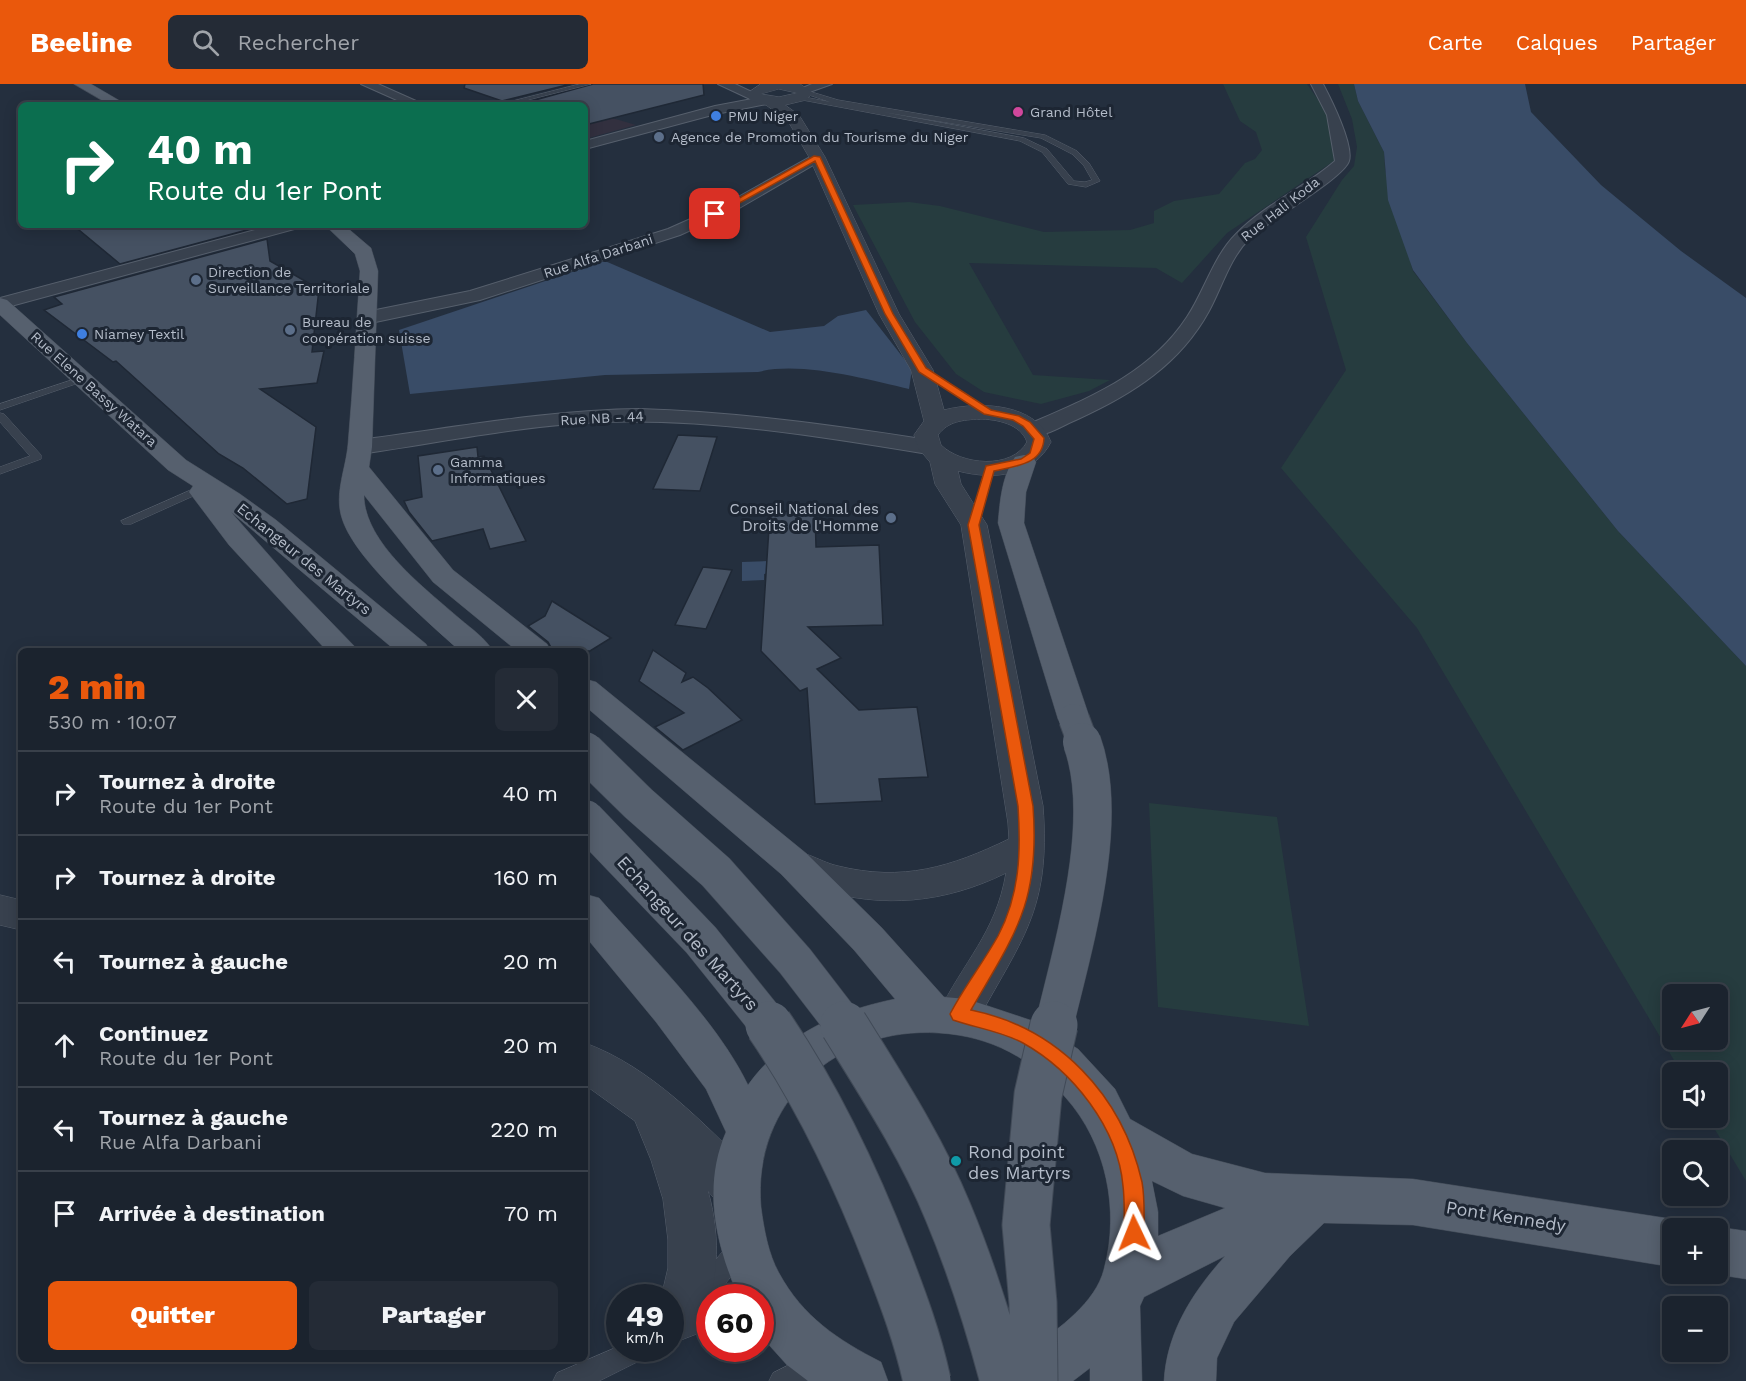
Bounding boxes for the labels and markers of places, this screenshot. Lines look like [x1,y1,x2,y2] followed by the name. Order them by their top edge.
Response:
[1030,104,1113,120] place label: Grand Hôtel
[1011,105,1025,119] marker: Grand Hôtel
[728,108,799,124] place label: PMU Niger
[709,109,723,123] marker: PMU Niger
[671,129,969,145] place label: Agence de Promotion du Tourisme du Niger
[652,130,666,144] marker: Agence de Promotion du Tourisme du Niger
[689,188,740,239] pin
[208,264,370,296] place label: Direction de Surveillance Territoriale
[189,273,203,287] marker: Direction de Surveillance Territoriale
[302,314,431,346] place label: Bureau de coopération suisse
[283,323,297,337] marker: Bureau de coopération suisse
[94,326,185,342] place label: Niamey Textil
[75,327,89,341] marker: Niamey Textil
[450,454,546,486] place label: Gamma Informatiques
[431,463,445,477] marker: Gamma Informatiques
[729,500,879,535] place label: Conseil National des Droits de l'Homme
[884,511,898,525] marker: Conseil National des Droits de l'Homme
[968,1141,1071,1183] place label: Rond point des Martyrs
[949,1154,963,1168] marker: Rond point des Martyrs

